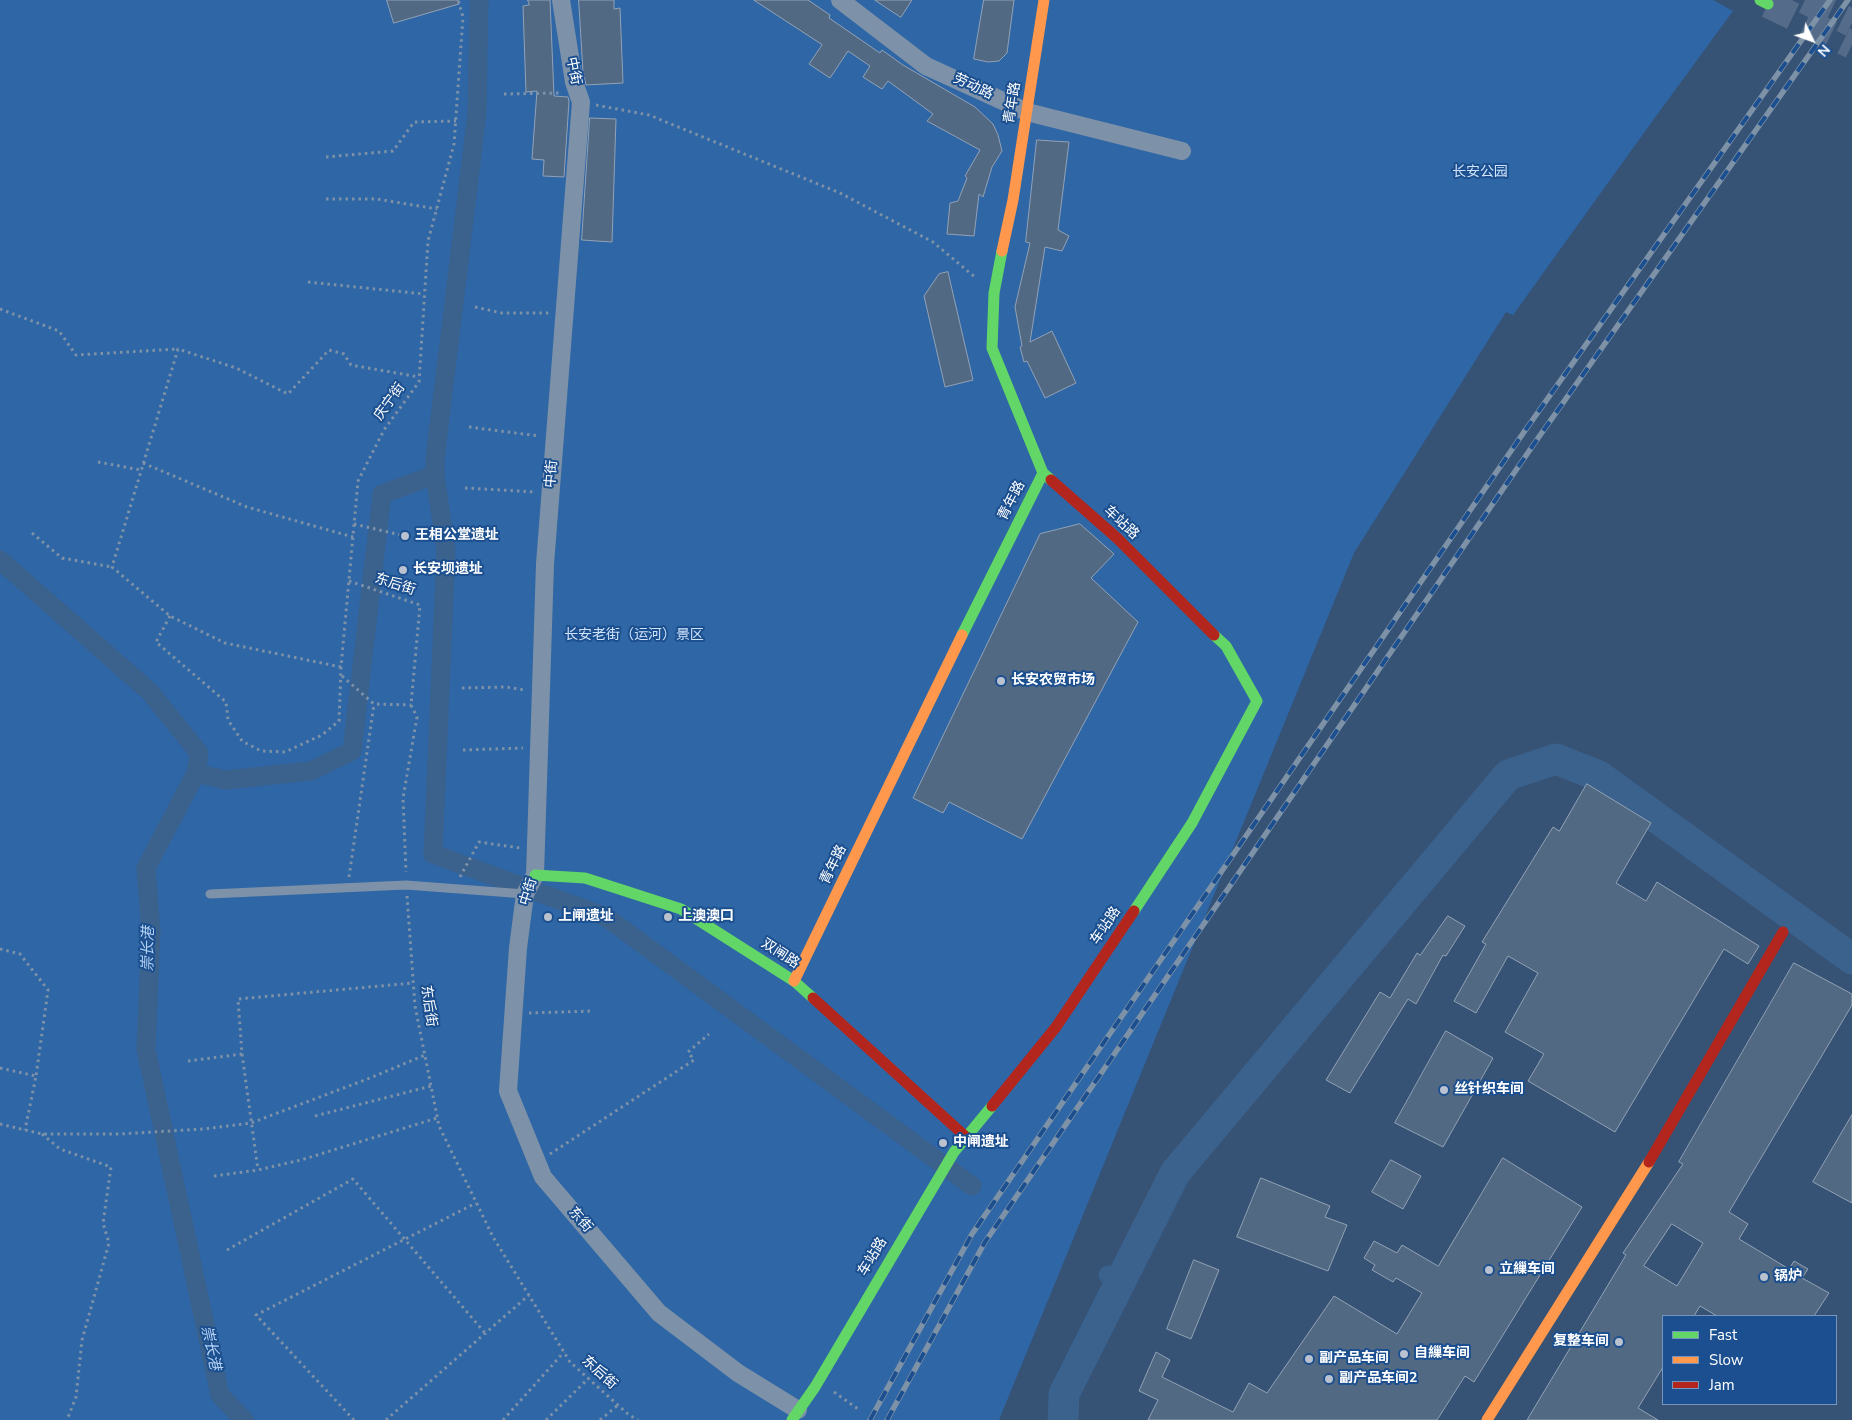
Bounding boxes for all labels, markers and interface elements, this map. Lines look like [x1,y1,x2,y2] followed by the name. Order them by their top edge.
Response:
[1787,15,1837,65] north arrow
[1813,40,1834,61] text: N
[562,56,584,86] street label: 中街
[950,71,996,103] street label: 劳动路
[1001,81,1025,125] street label: 青年路
[1452,165,1508,181] park label: 长安公园
[371,380,409,424] street label: 庆宁街
[542,459,562,489] street label: 中街
[995,478,1029,524] street label: 青年路
[1100,503,1142,543] street label: 车站路
[415,528,499,544] place label: 王相公堂遗址
[399,530,411,542] marker: 王相公堂遗址
[413,562,483,578] place label: 长安坝遗址
[397,564,409,576] marker: 长安坝遗址
[372,571,418,599] street label: 东后街
[564,628,704,644] park label: 长安老街（运河）景区
[1011,673,1095,689] place label: 长安农贸市场
[995,675,1007,687] marker: 长安农贸市场
[817,842,851,888] street label: 青年路
[517,876,541,908] street label: 中街
[1087,904,1125,948] street label: 车站路
[558,909,614,925] place label: 上闸遗址
[678,909,734,925] place label: 上澳澳口
[542,911,554,923] marker: 上闸遗址
[662,911,674,923] marker: 上澳澳口
[140,926,158,972] water label: 崇长港
[758,936,802,972] street label: 双闸路
[417,984,439,1028] street label: 东后街
[1454,1082,1524,1098] place label: 丝针织车间
[1438,1084,1450,1096] marker: 丝针织车间
[953,1135,1009,1151] place label: 中闸遗址
[937,1137,949,1149] marker: 中闸遗址
[564,1204,596,1236] street label: 东街
[855,1235,891,1279] street label: 车站路
[1499,1262,1555,1278] place label: 立繅车间
[1483,1264,1495,1276] marker: 立繅车间
[1774,1269,1802,1285] place label: 锅炉
[1758,1271,1770,1283] marker: 锅炉
[1662,1315,1837,1405] legend
[197,1324,223,1372] water label: 崇长港
[1709,1325,1737,1345] text: Fast
[1553,1334,1609,1350] place label: 复整车间
[1613,1336,1625,1348] marker: 复整车间
[1414,1346,1470,1362] place label: 自繅车间
[1398,1348,1410,1360] marker: 自繅车间
[1709,1350,1743,1370] text: Slow
[1319,1351,1389,1367] place label: 副产品车间
[578,1353,620,1393] street label: 东后街
[1303,1353,1315,1365] marker: 副产品车间
[1339,1371,1417,1387] place label: 副产品车间2
[1323,1373,1335,1385] marker: 副产品车间2
[1709,1375,1735,1395] text: Jam

